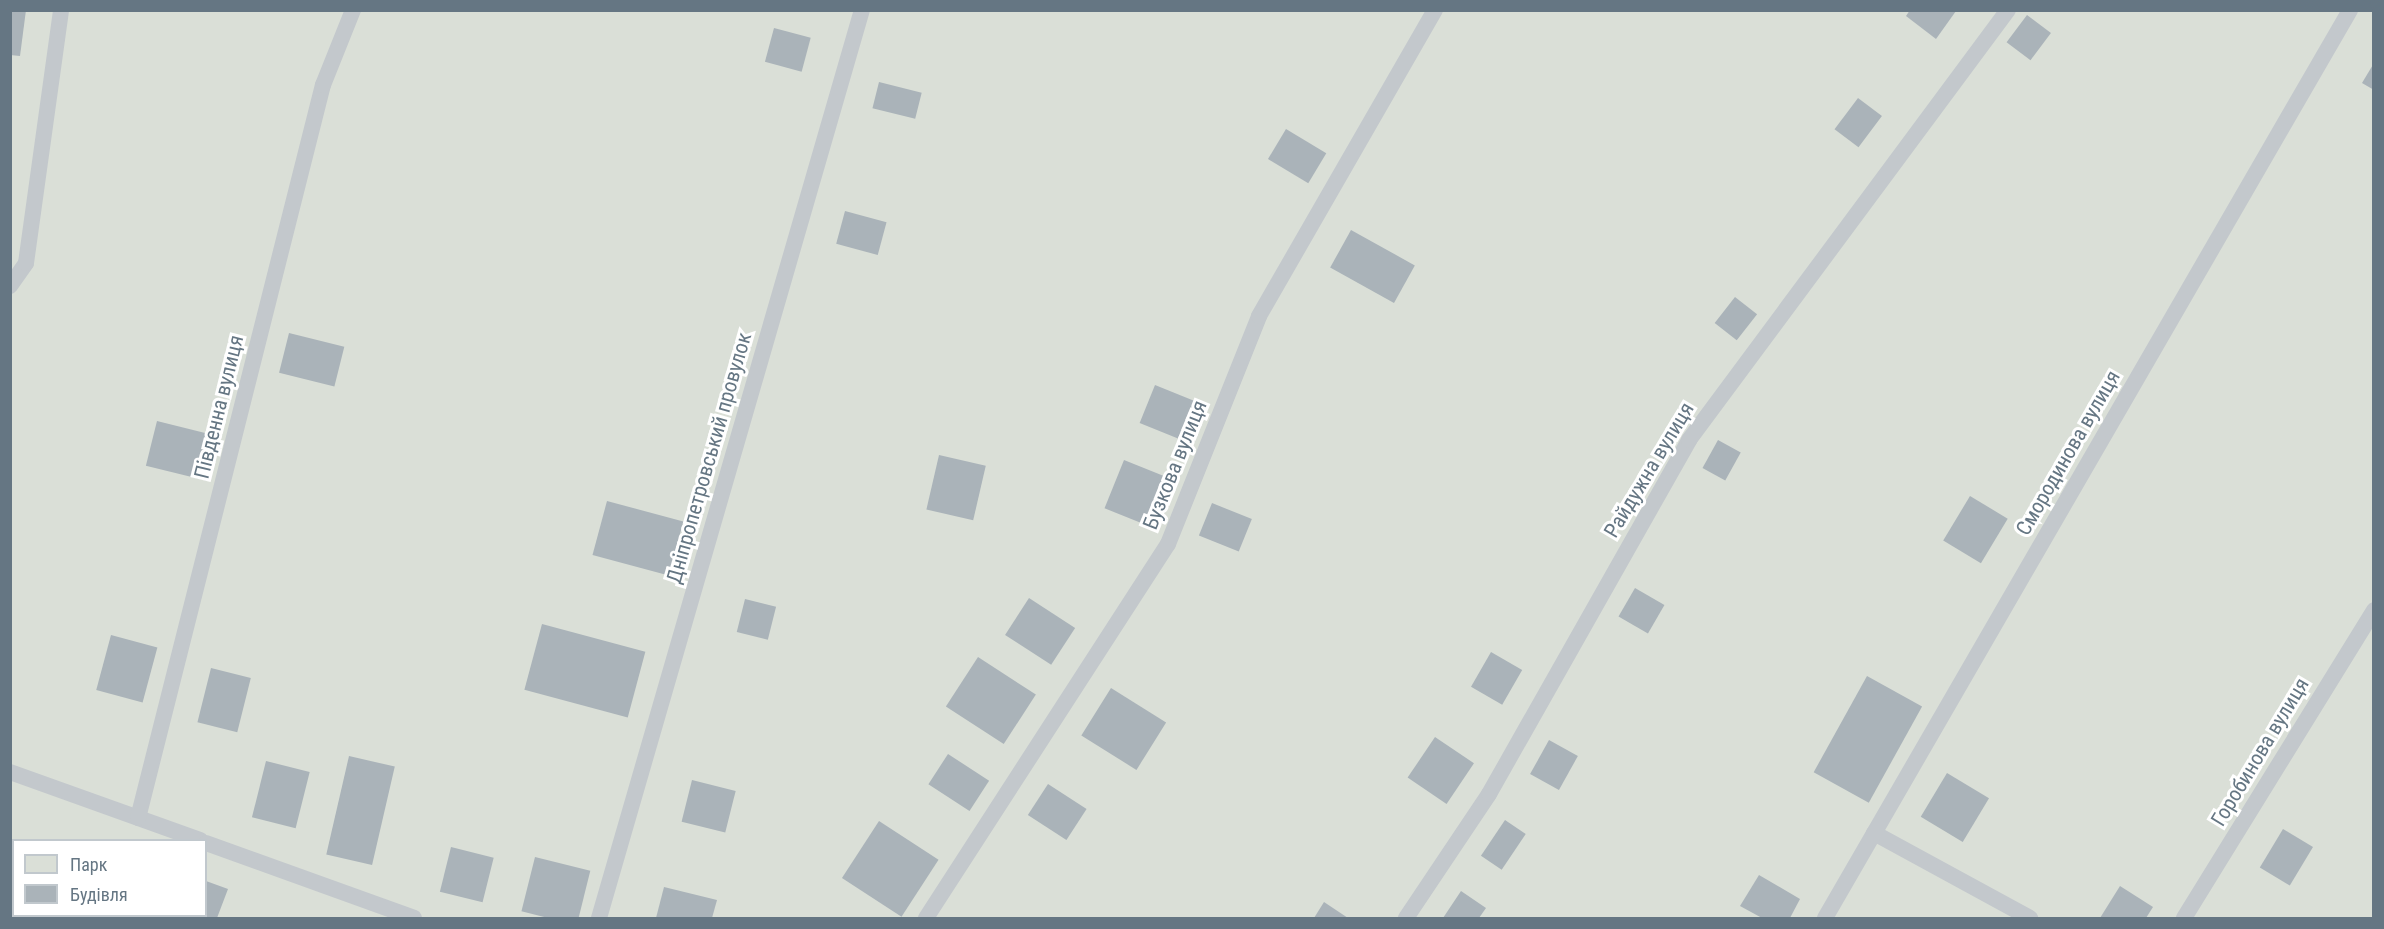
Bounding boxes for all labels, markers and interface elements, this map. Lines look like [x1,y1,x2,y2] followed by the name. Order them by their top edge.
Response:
[661,330,757,586] street label: Дніпропетровський провулок
[189,333,249,481] street label: Південна вулиця
[2011,366,2125,540] street label: Смородинова вулиця
[1138,397,1212,533] street label: Бузкова вулиця
[1599,398,1699,542] street label: Райдужна вулиця
[2206,673,2314,831] street label: Горобинова вулиця
[12,839,207,917] legend
[70,854,107,875] text: Парк
[70,884,128,905] text: Будівля

